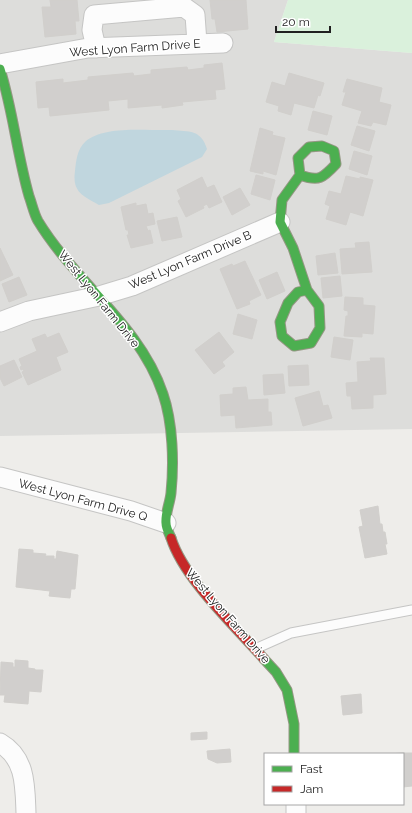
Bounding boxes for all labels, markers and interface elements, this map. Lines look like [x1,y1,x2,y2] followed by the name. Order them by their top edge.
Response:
[276,8,330,34] scale bar
[282,15,310,29] text: 20 m
[69,36,201,60] street label: West Lyon Farm Drive E
[127,228,253,292] street label: West Lyon Farm Drive B
[56,248,142,350] street label: West Lyon Farm Drive
[17,476,149,524] street label: West Lyon Farm Drive Q
[183,566,273,666] street label: West Lyon Farm Drive
[264,753,404,805] legend
[300,762,323,776] text: Fast
[300,782,323,796] text: Jam

